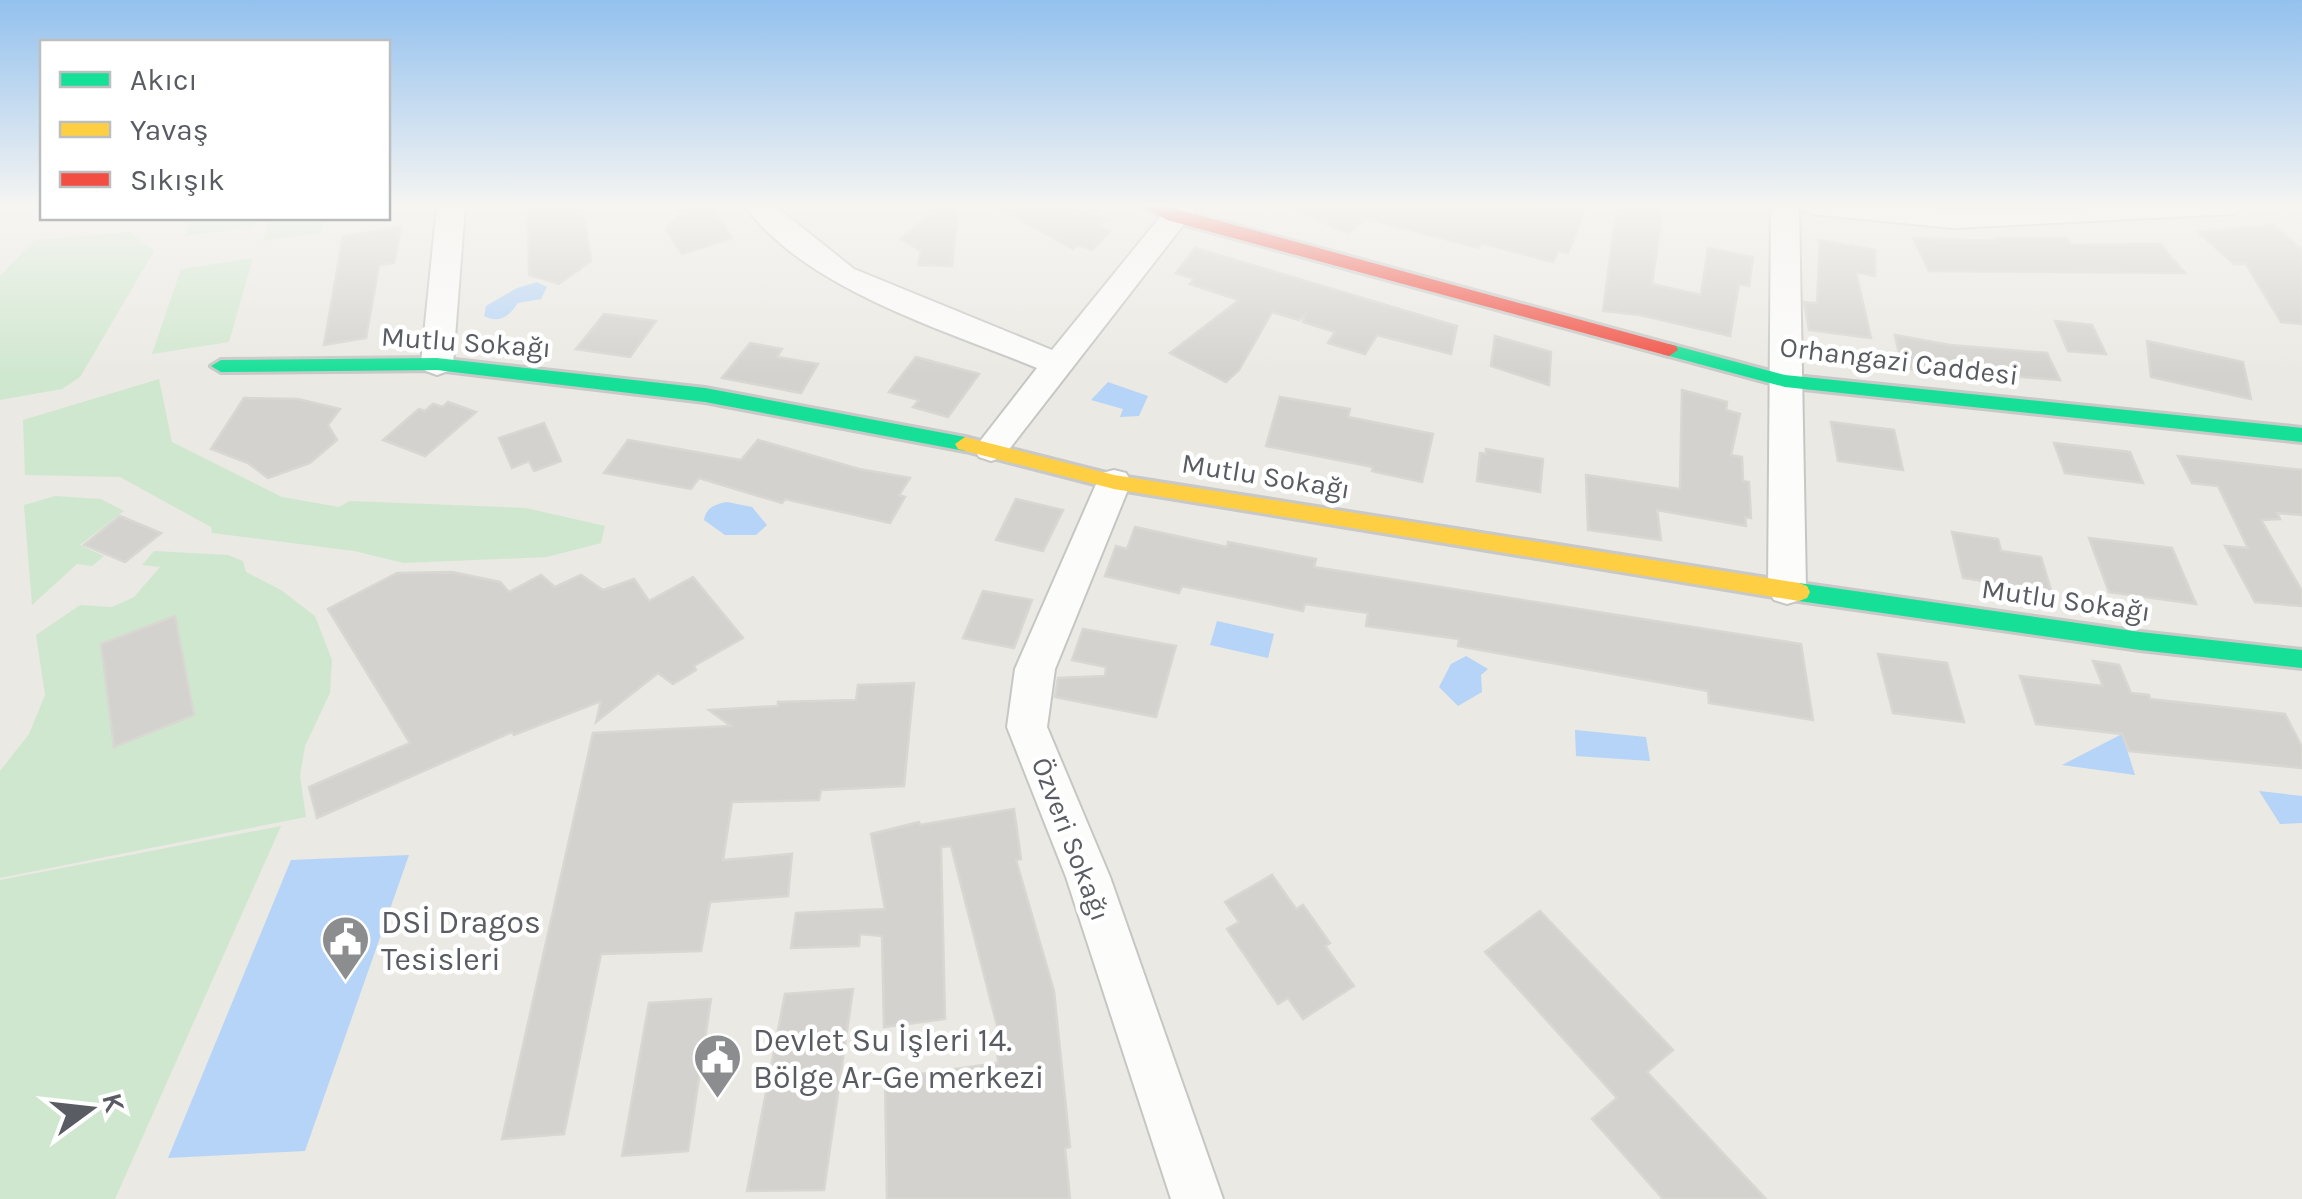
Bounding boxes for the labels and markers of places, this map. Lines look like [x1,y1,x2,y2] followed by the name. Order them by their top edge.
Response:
[381,904,541,978] place label: DSİ Dragos Tesisleri
[320,914,372,982] public building icon: DSİ Dragos Tesisleri
[753,1022,1044,1096] place label: Devlet Su İşleri 14. Bölge Ar-Ge merkezi
[692,1032,744,1100] public building icon: Devlet Su İşleri 14. Bölge Ar-Ge merkezi

